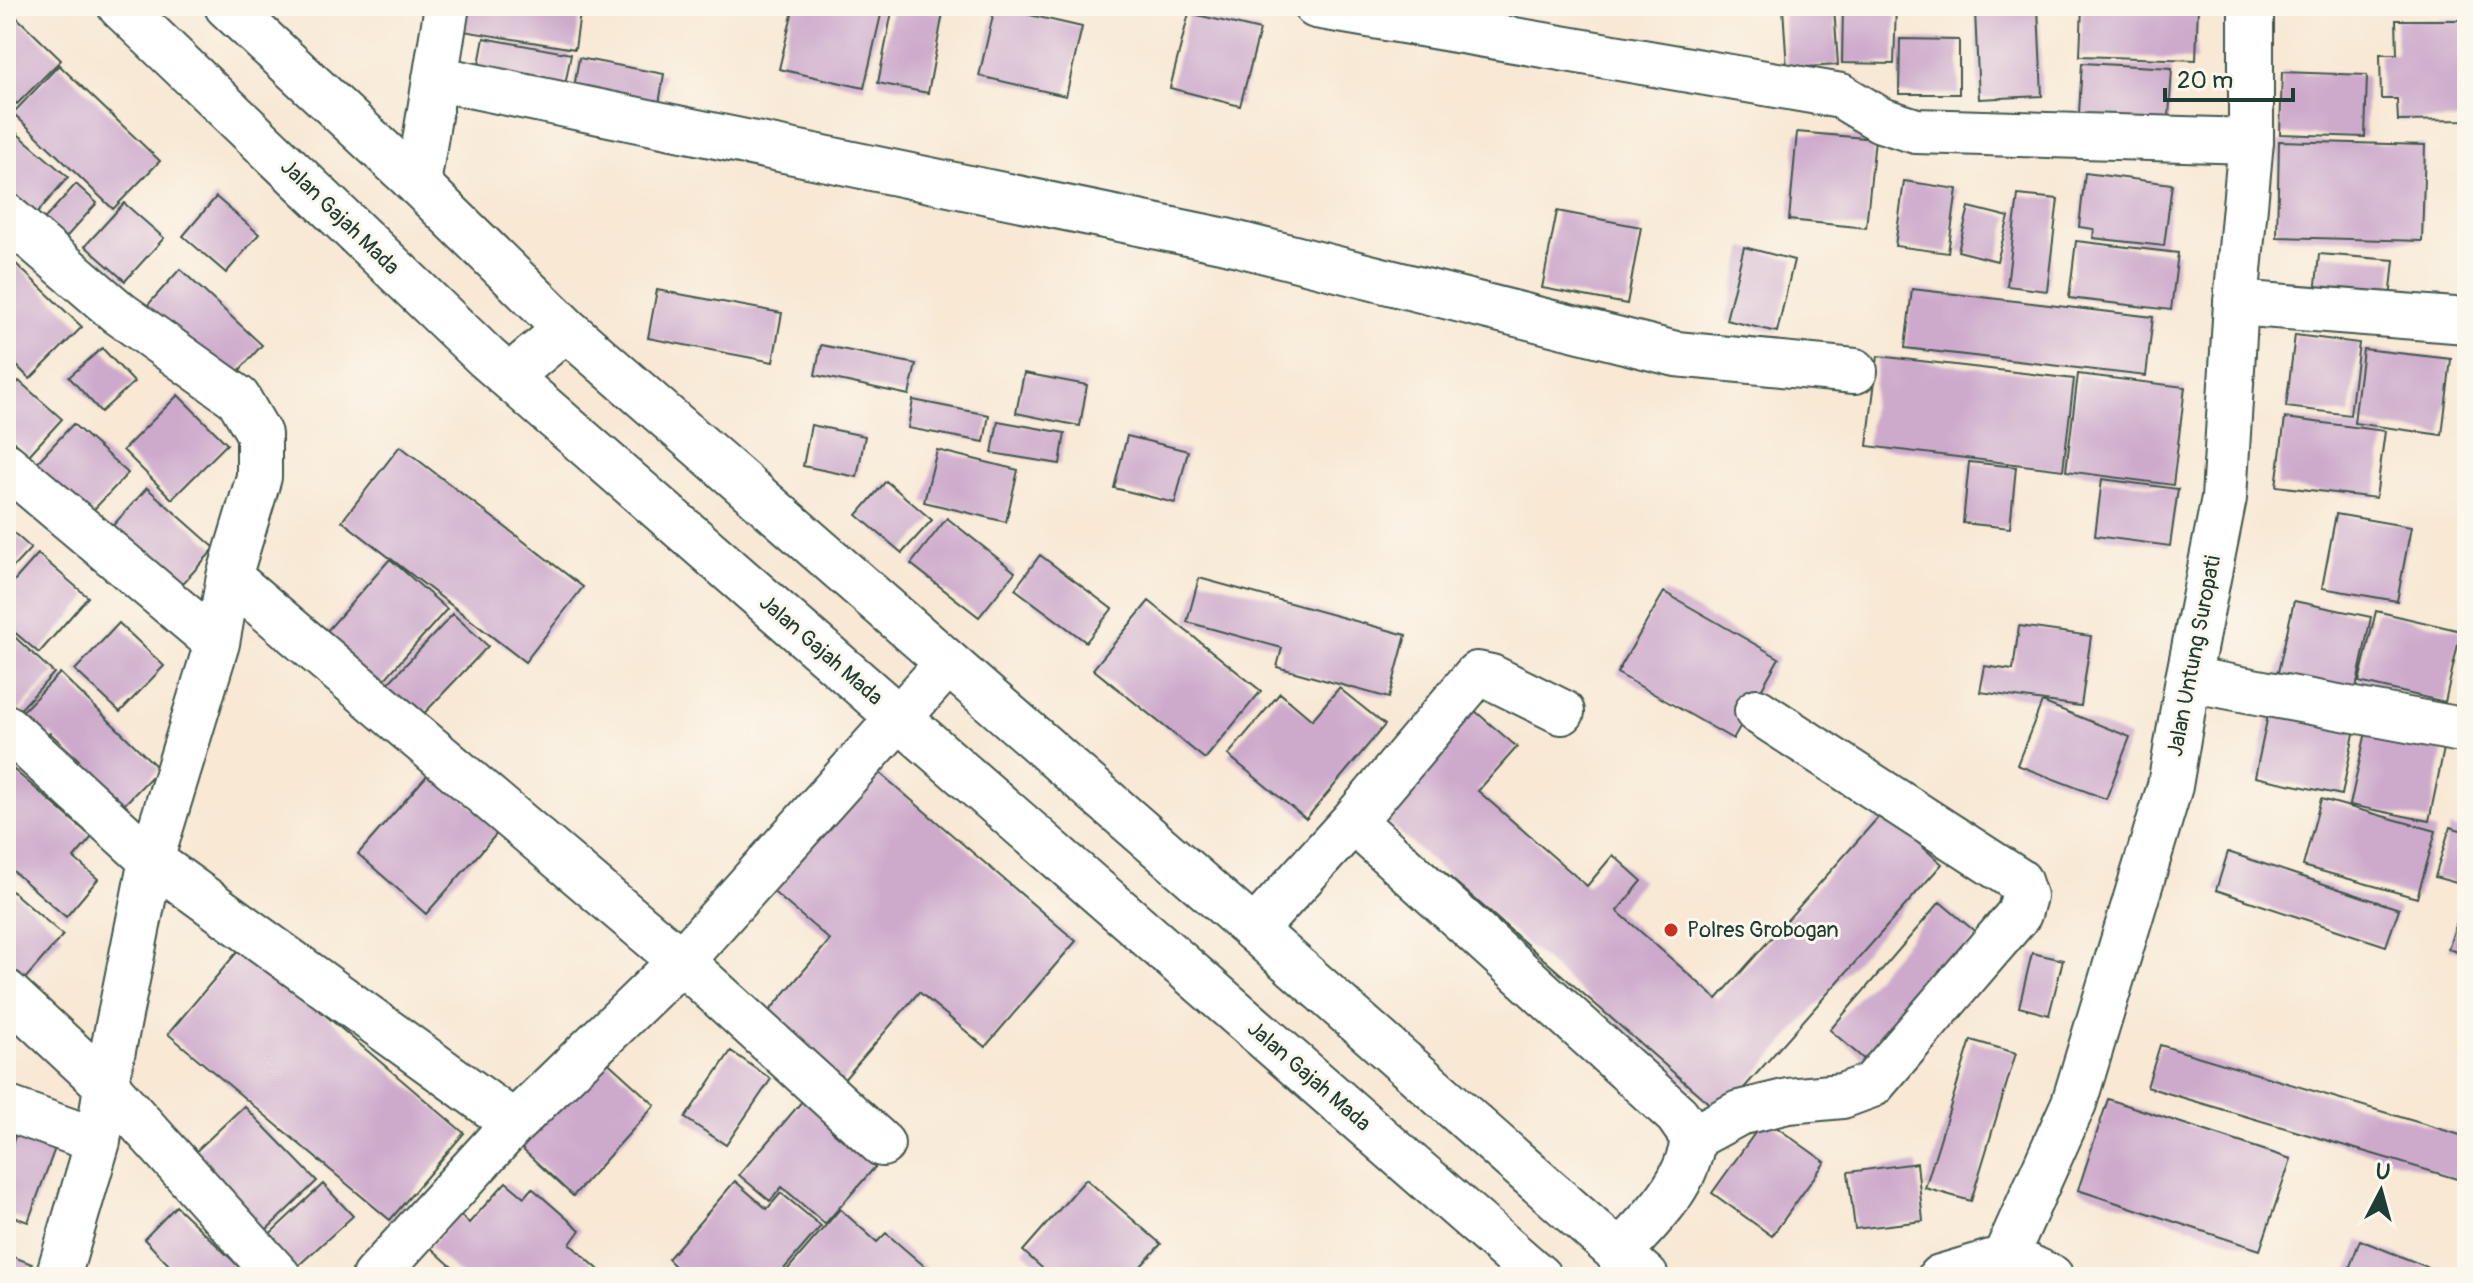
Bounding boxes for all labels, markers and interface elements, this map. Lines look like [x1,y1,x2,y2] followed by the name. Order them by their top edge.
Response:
[2165,52,2293,102] scale bar
[2177,66,2233,95] text: 20 m
[274,153,406,281] street label: Jalan Gajah Mada
[2161,553,2227,759] street label: Jalan Untung Suropati
[753,589,889,711] street label: Jalan Gajah Mada
[1687,916,1839,944] place label: Polres Grobogan
[1662,921,1680,939] marker: Polres Grobogan
[1241,1015,1377,1137] street label: Jalan Gajah Mada
[2341,1151,2421,1231] north arrow
[2374,1157,2392,1187] text: U

